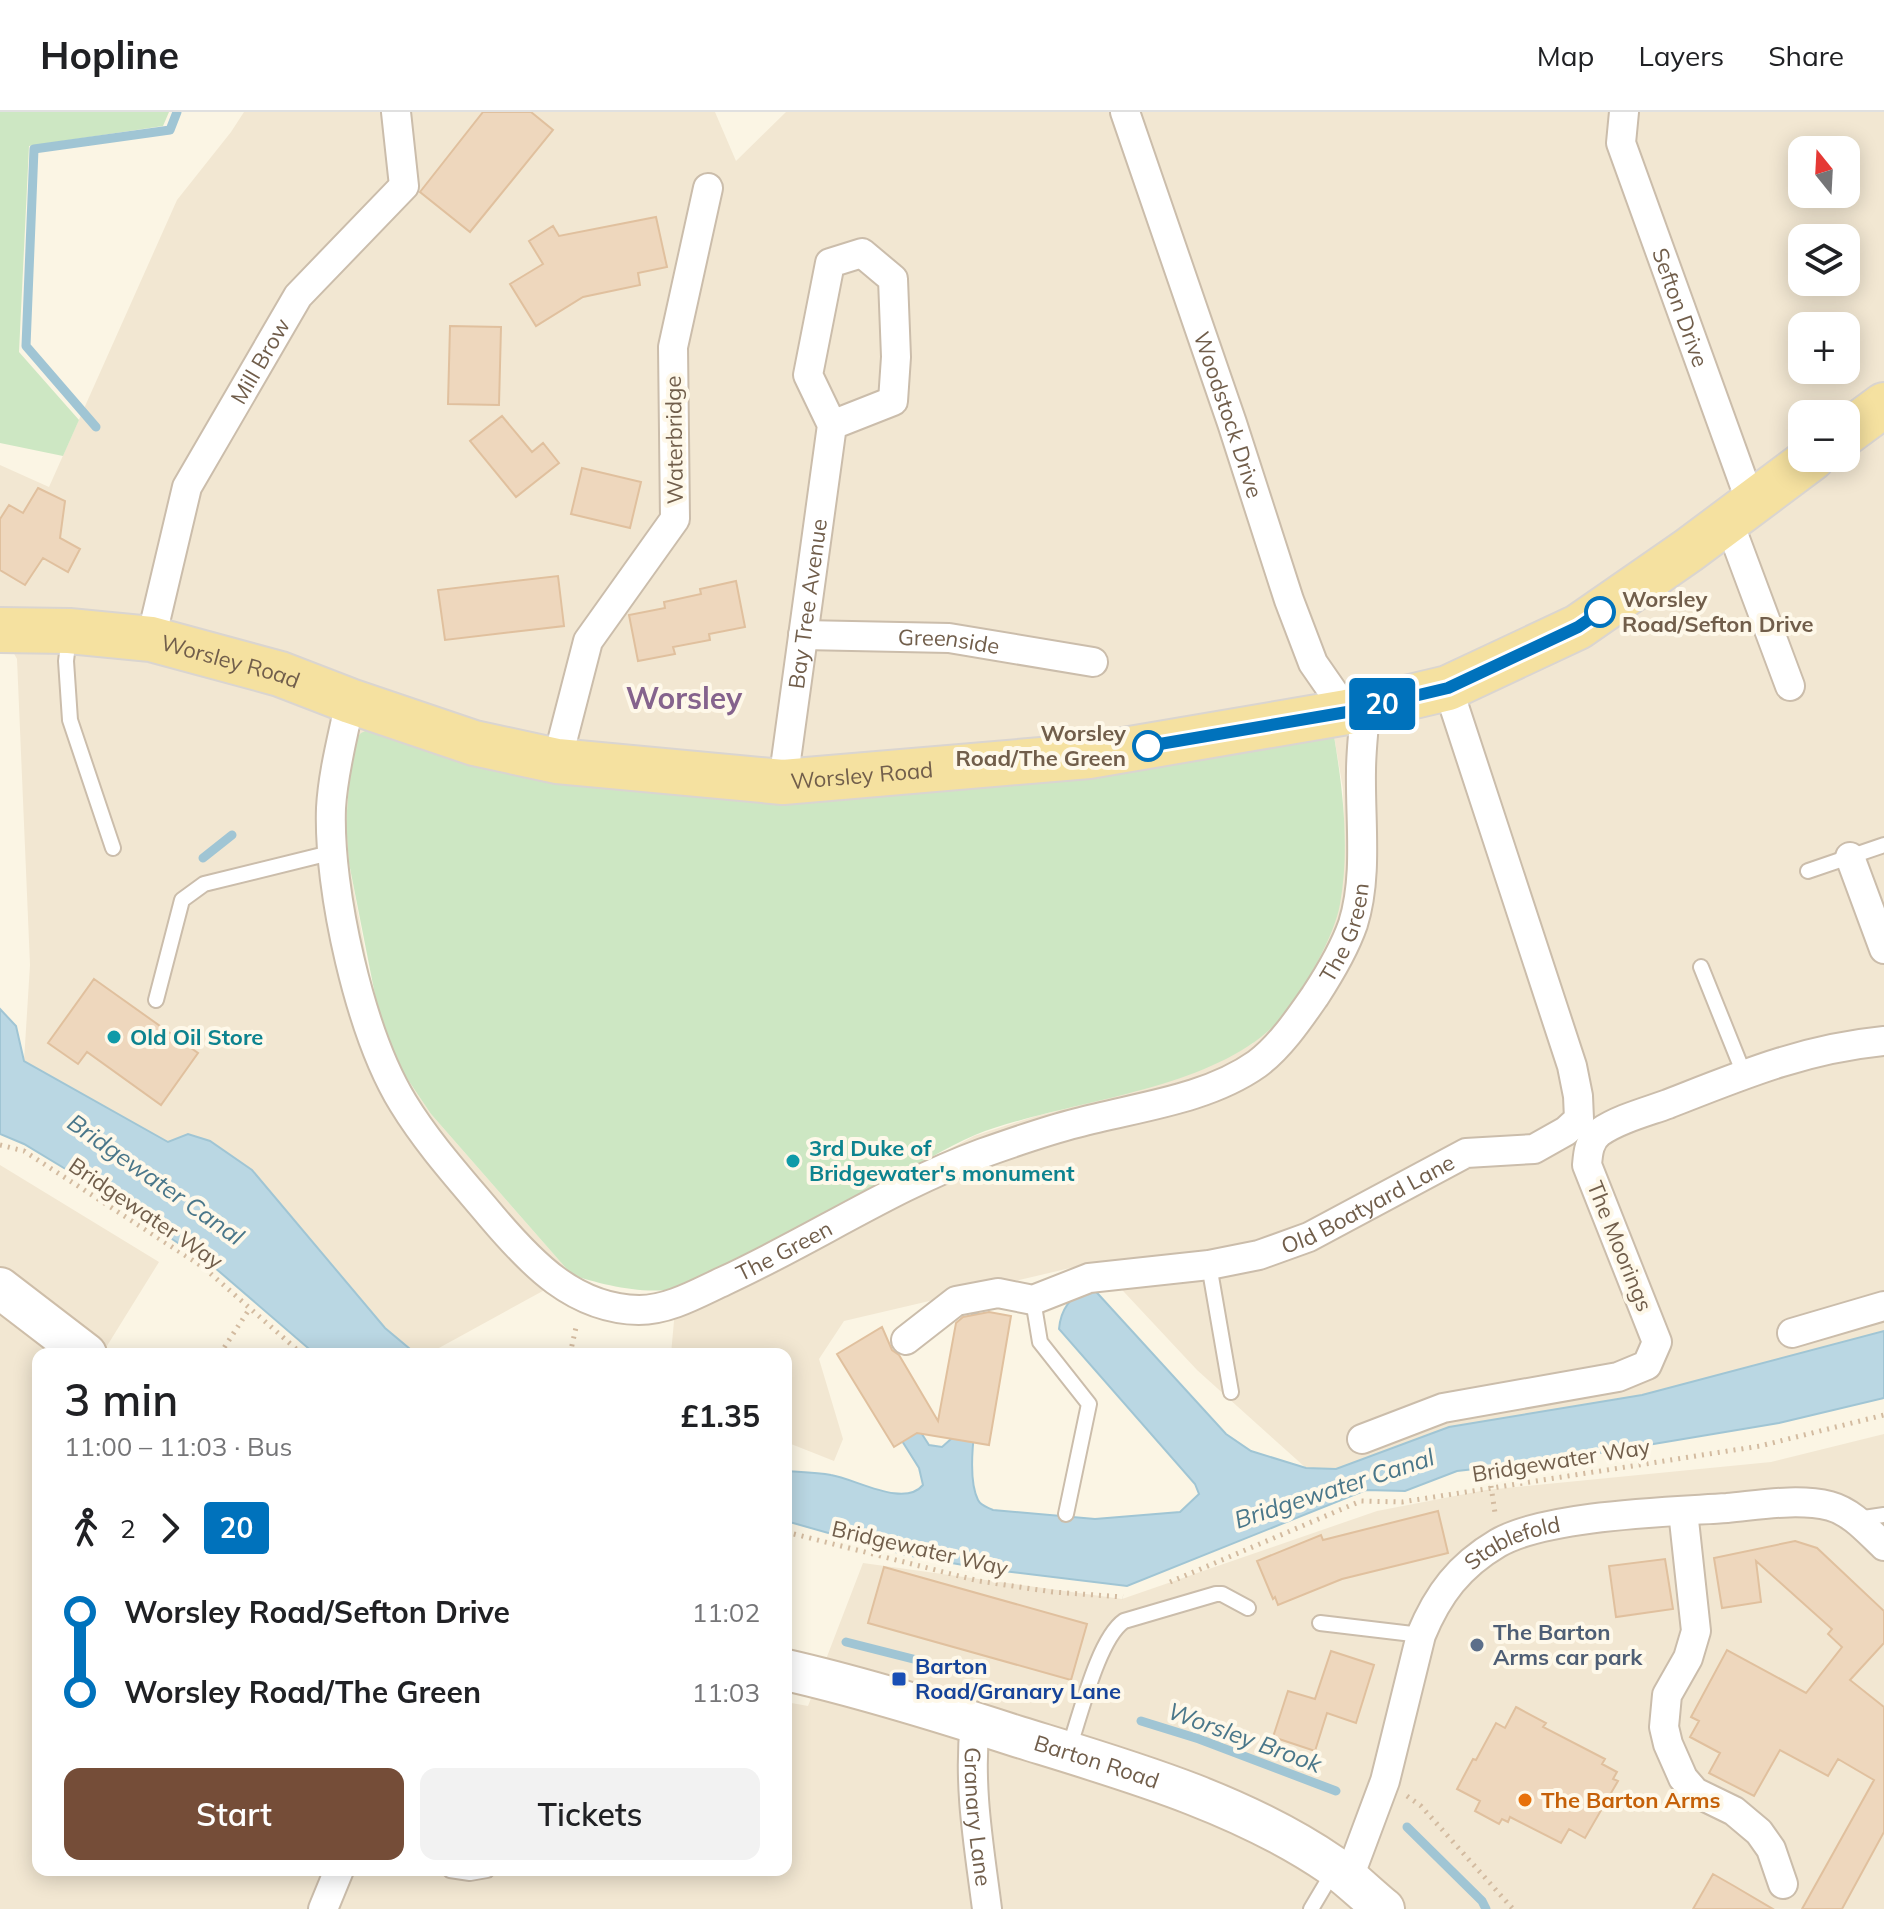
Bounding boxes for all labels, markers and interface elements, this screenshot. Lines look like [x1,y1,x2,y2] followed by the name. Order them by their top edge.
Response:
[40,31,179,79] text: Hopline
[1537,38,1594,73] text: Map
[1638,38,1724,73] text: Layers
[1768,38,1844,73] text: Share
[1788,136,1860,208] north arrow
[1788,136,1860,472] map controls
[1788,224,1860,296] button: layers
[1646,244,1715,371] street label: Sefton Drive
[1788,312,1860,384] button: +
[224,313,296,409] street label: Mill Brow
[1188,328,1269,501] street label: Woodstock Drive
[659,375,689,505] street label: Waterbridge
[1788,400,1860,472] button: −
[782,517,833,690] street label: Bay Tree Avenue
[1622,585,1814,638] place label: Worsley Road/Sefton Drive
[1585,597,1615,627] marker: Worsley Road/Sefton Drive
[898,623,1002,660] street label: Greenside
[158,628,304,694] street label: Worsley Road
[1346,678,1418,730] line badge: 20
[626,679,743,717] district label: Worsley
[1365,686,1399,721] text: 20
[956,719,1126,772] place label: Worsley Road/The Green
[1133,731,1163,761] marker: Worsley Road/The Green
[789,755,934,795] street label: Worsley Road
[1313,881,1375,987] street label: The Green
[130,1023,263,1051] place label: Old Oil Store
[105,1028,123,1046] marker: Old Oil Store
[62,1107,250,1251] water label: Bridgewater Canal
[809,1134,1075,1187] place label: 3rd Duke of Bridgewater's monument
[1277,1148,1459,1260] street label: Old Boatyard Lane
[64,1151,229,1275] street label: Bridgewater Way
[784,1152,802,1170] marker: 3rd Duke of Bridgewater's monument
[1581,1177,1659,1315] street label: The Moorings
[731,1214,837,1287] street label: The Green
[64,1372,178,1427] text: 3 min
[681,1397,760,1435] text: £1.35
[64,1430,293,1463] text: 11:00 – 11:03 · Bus
[1470,1432,1652,1488] street label: Bridgewater Way
[1230,1441,1438,1534] water label: Bridgewater Canal
[64,1506,108,1550] icon: walk
[148,1506,192,1550] icon: forward
[220,1510,253,1545] text: 20
[1458,1510,1563,1576] street label: Stablefold
[120,1512,136,1545] text: 2
[829,1514,1011,1582] street label: Bridgewater Way
[124,1593,510,1631] text: Worsley Road/Sefton Drive
[692,1596,760,1629] text: 11:02
[1493,1618,1643,1671] place label: The Barton Arms car park
[1468,1636,1486,1654] marker: The Barton Arms car park
[915,1652,1121,1705] place label: Barton Road/Granary Lane
[890,1670,908,1688] marker: Barton Road/Granary Lane
[124,1673,481,1711] text: Worsley Road/The Green
[692,1676,760,1709] text: 11:03
[1164,1695,1327,1779] water label: Worsley Brook
[1031,1728,1163,1795] street label: Barton Road
[959,1747,998,1888] street label: Granary Lane
[64,1768,404,1860] button: Start
[420,1768,760,1860] button: Tickets
[1541,1786,1721,1814] place label: The Barton Arms
[1516,1791,1534,1809] marker: The Barton Arms

